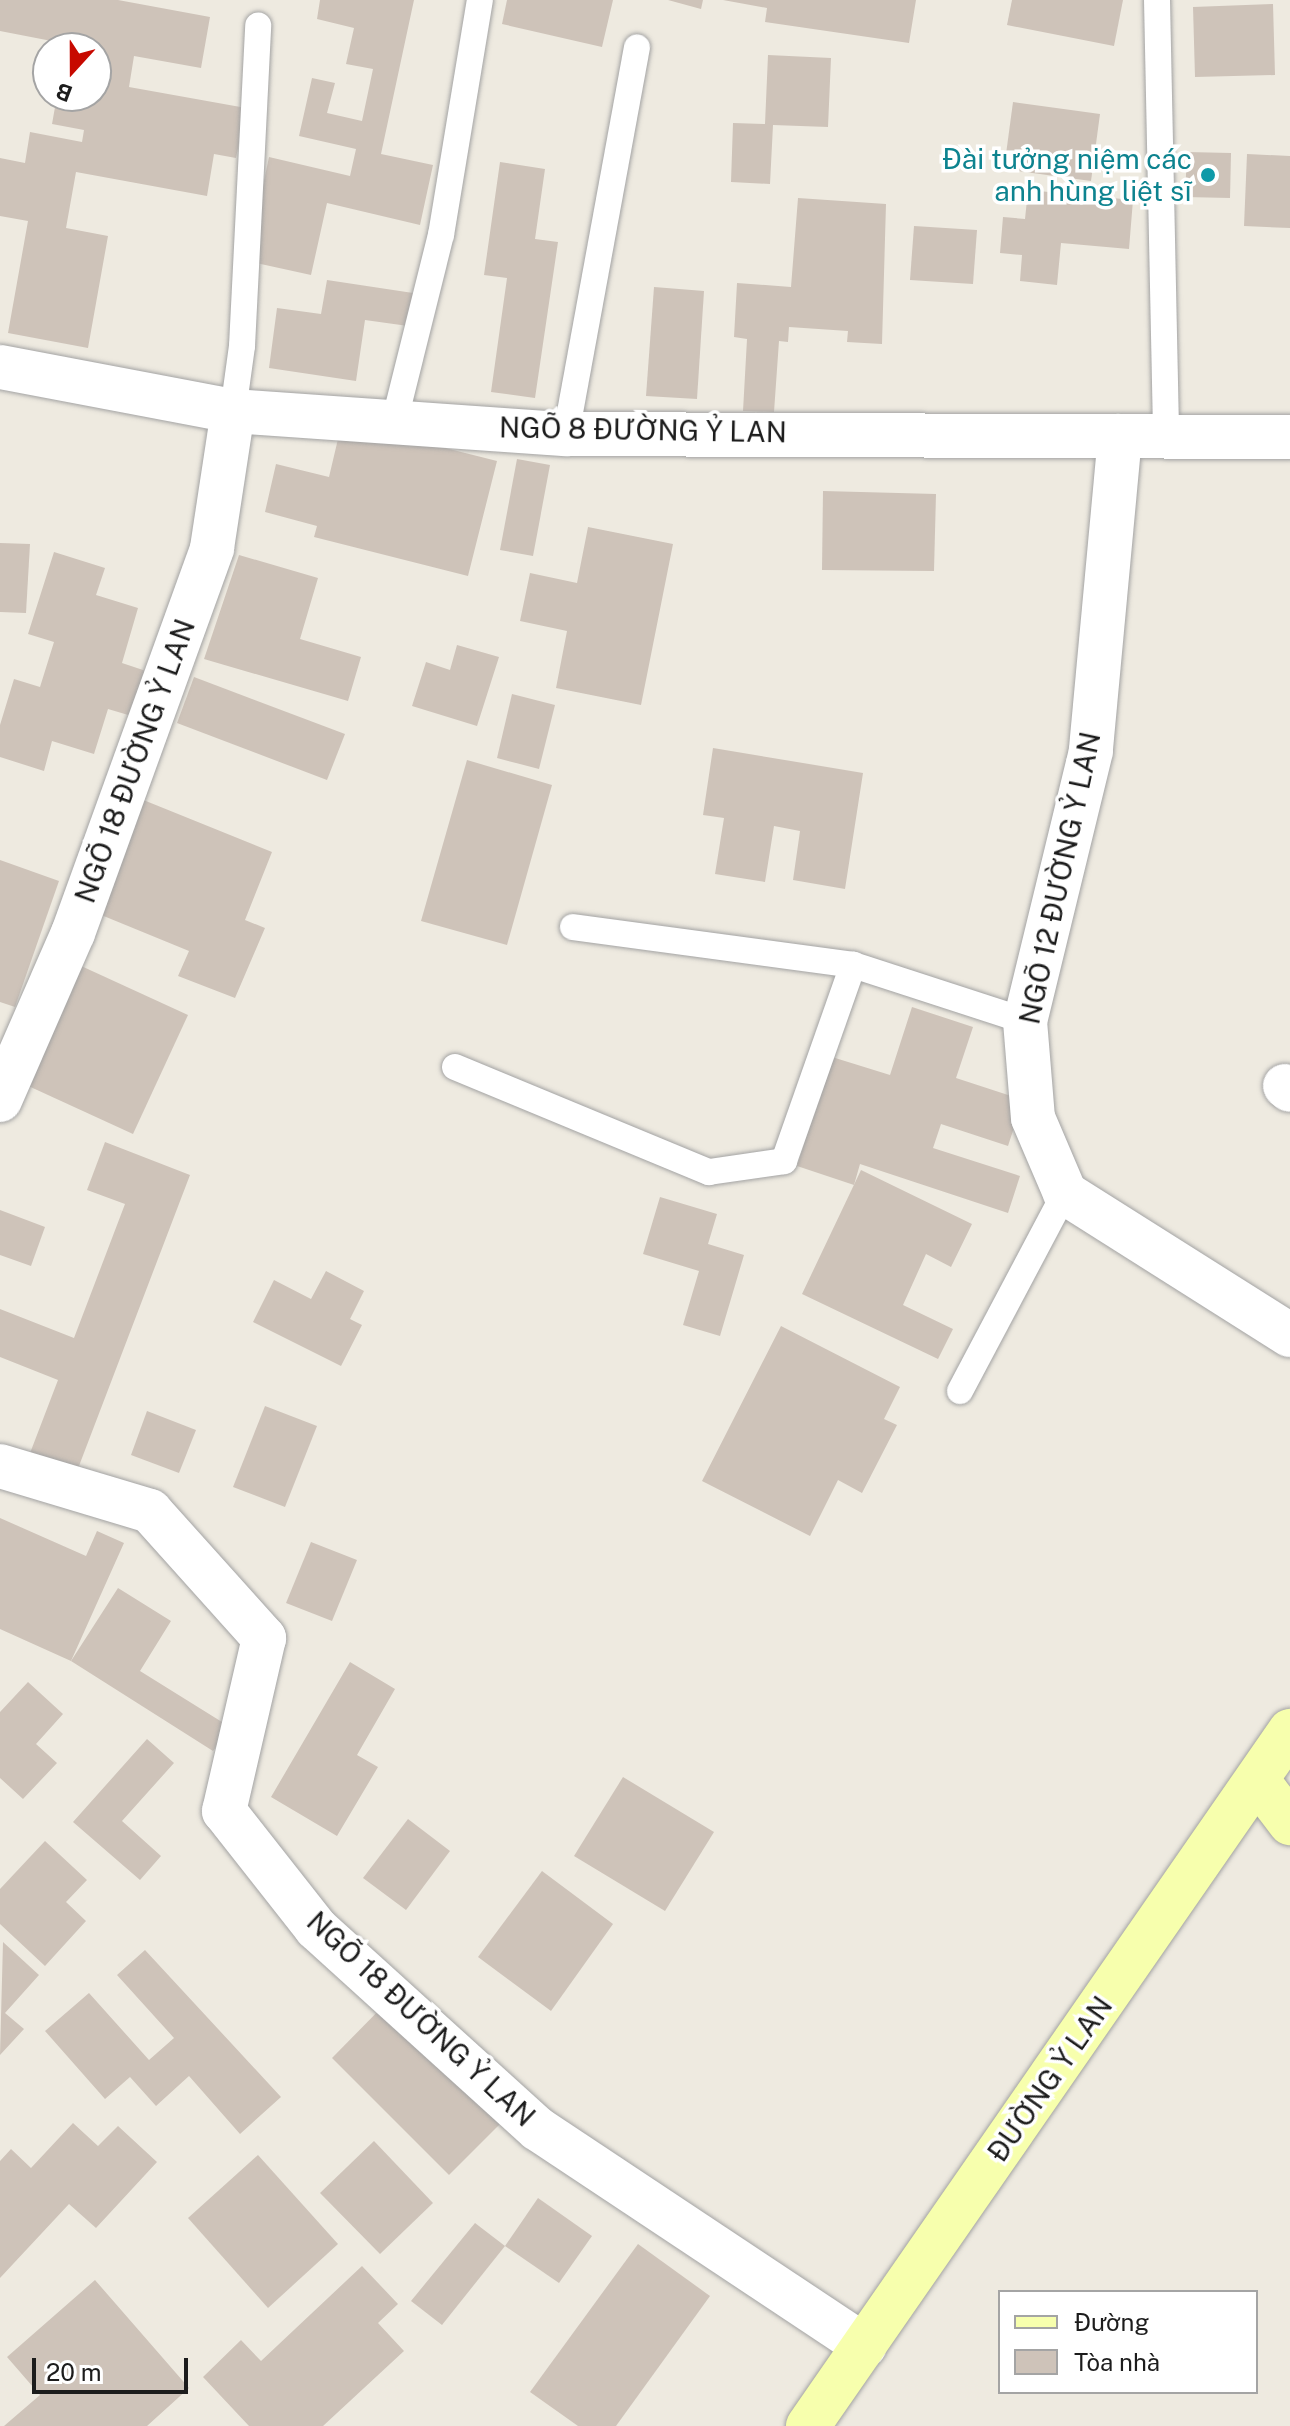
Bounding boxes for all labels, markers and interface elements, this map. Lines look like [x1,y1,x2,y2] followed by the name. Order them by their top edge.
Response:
[32,32,112,112] north arrow
[52,78,76,107] text: B
[942,142,1192,208] place label: Đài tưởng niệm các anh hùng liệt sĩ
[1199,166,1217,184] marker: Đài tưởng niệm các anh hùng liệt sĩ
[499,411,787,449] street label: NGÕ 8 ĐƯỜNG Ỷ LAN
[68,614,202,908] street label: NGÕ 18 ĐƯỜNG Ỷ LAN
[1013,729,1107,1027] street label: NGÕ 12 ĐƯỜNG Ỷ LAN
[300,1905,542,2133] street label: NGÕ 18 ĐƯỜNG Ỷ LAN
[981,1990,1119,2168] street label: ĐƯỜNG Ỷ LAN
[998,2290,1258,2394] legend
[1074,2308,1149,2336] text: Đường
[36,2342,192,2392] scale bar
[1074,2348,1160,2376] text: Tòa nhà
[46,2358,102,2386] text: 20 m

